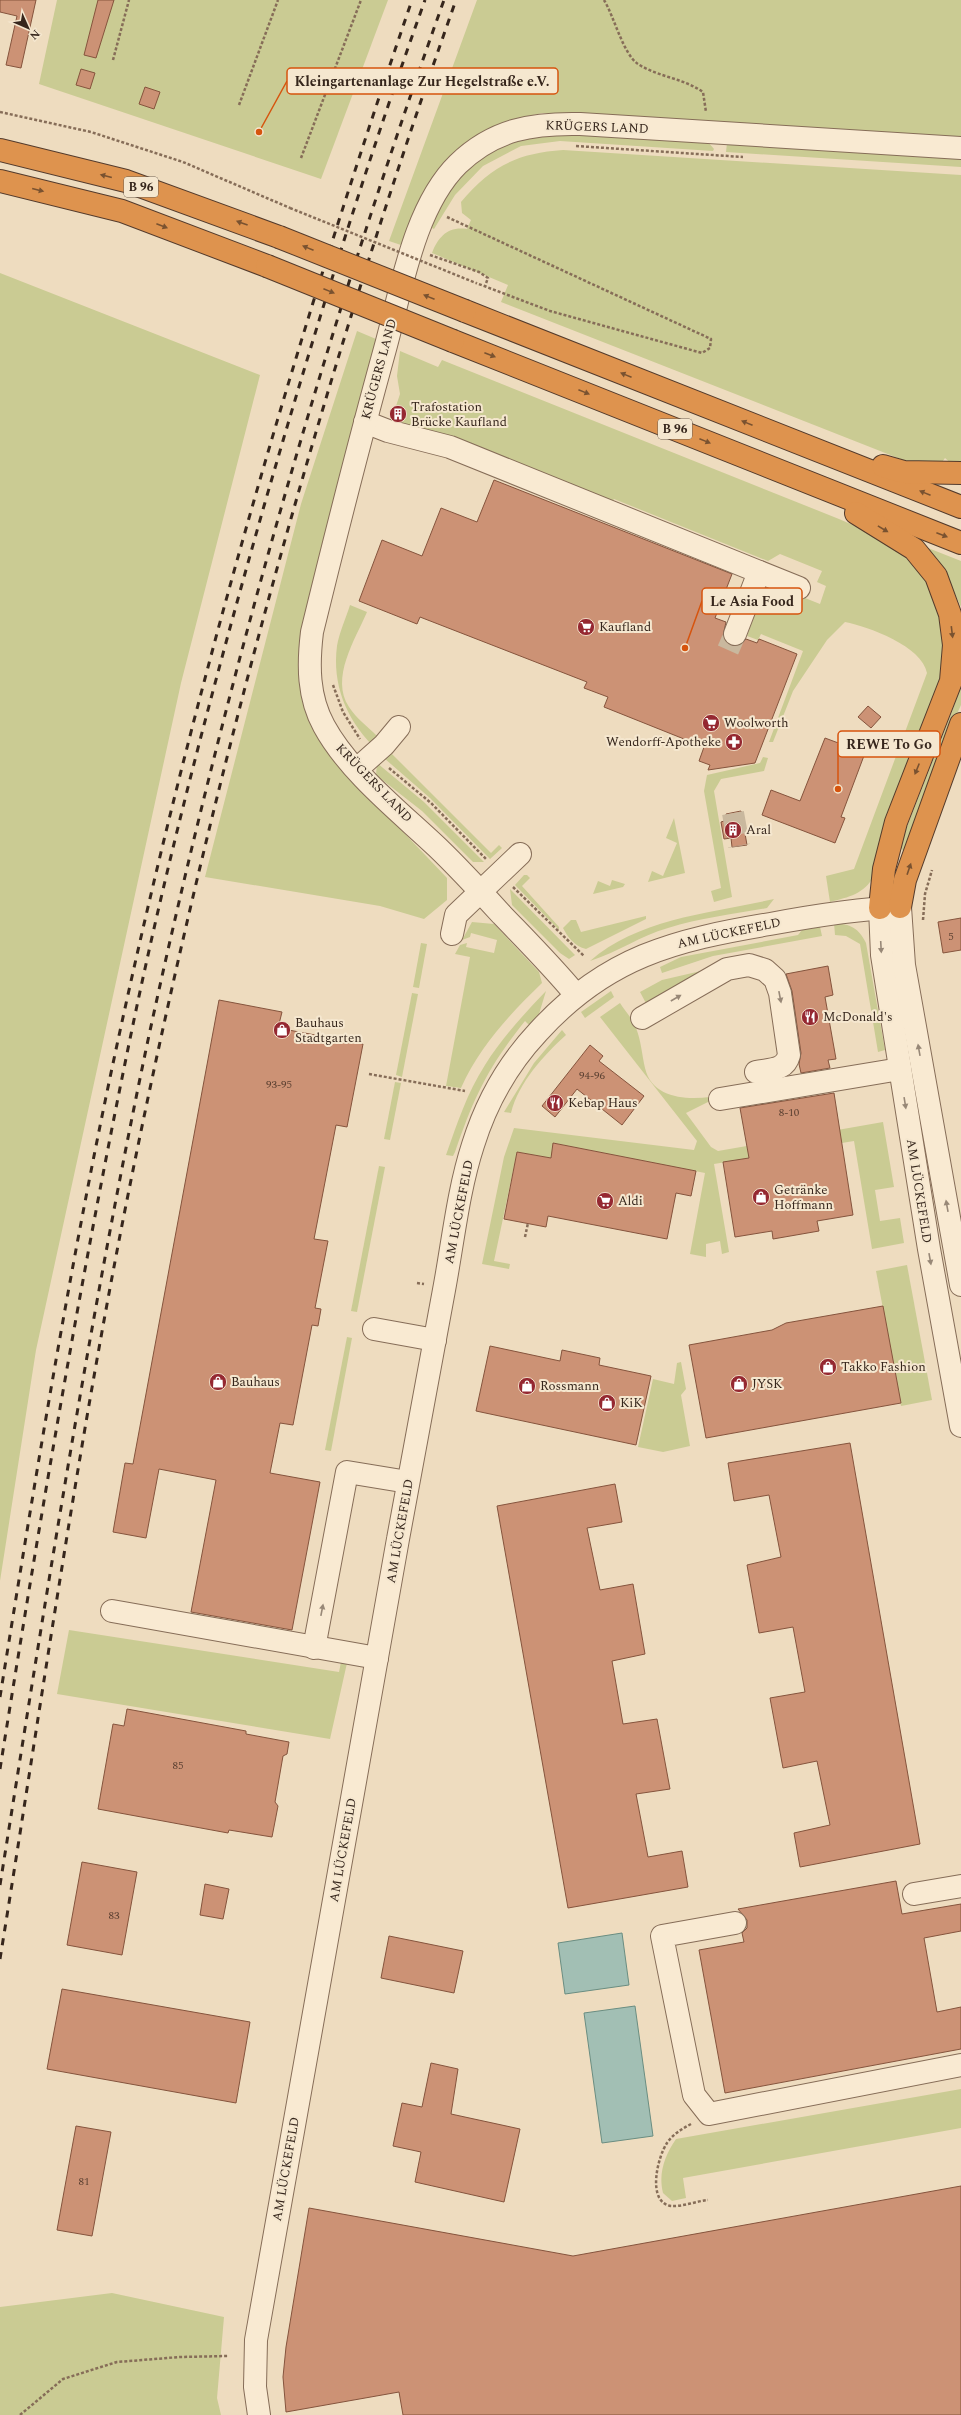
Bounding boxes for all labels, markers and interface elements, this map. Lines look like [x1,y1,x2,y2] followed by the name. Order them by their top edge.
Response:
[8,8,48,48] north arrow
[26,26,44,44] text: N
[287,68,558,94] callout: Kleingartenanlage Zur Hegelstraße e.V.
[295,71,549,92] text: Kleingartenanlage Zur Hegelstraße e.V.
[545,115,649,139] street label: KRÜGERS LAND
[100,173,112,179] one-way arrow
[124,177,158,197] road number: B 96
[32,187,44,193] one-way arrow
[236,220,248,226] one-way arrow
[157,224,169,230] one-way arrow
[301,245,313,251] one-way arrow
[324,289,336,295] one-way arrow
[422,293,434,299] one-way arrow
[356,317,402,421] street label: KRÜGERS LAND
[484,352,496,358] one-way arrow
[620,372,632,378] one-way arrow
[579,390,591,396] one-way arrow
[411,397,507,432] place label: Trafostation Brücke Kaufland
[388,404,408,424] building icon: Trafostation Brücke Kaufland
[658,419,692,439] road number: B 96
[742,420,753,426] one-way arrow
[699,438,710,444] one-way arrow
[919,490,930,496] one-way arrow
[878,525,888,533] one-way arrow
[937,533,949,539] one-way arrow
[702,588,802,614] callout: Le Asia Food
[710,591,794,612] text: Le Asia Food
[576,617,596,637] supermarket icon: Kaufland
[599,617,651,637] place label: Kaufland
[949,626,955,638] one-way arrow
[701,713,721,733] supermarket icon: Woolworth
[724,713,789,733] place label: Woolworth
[838,731,940,757] callout: REWE To Go
[606,732,721,752] place label: Wendorff-Apotheke
[724,732,744,752] pharmacy icon: Wendorff-Apotheke
[846,734,932,755] text: REWE To Go
[331,739,417,827] street label: KRÜGERS LAND
[914,764,920,775] one-way arrow
[723,820,743,840] building icon: Aral
[746,820,771,840] place label: Aral
[906,862,912,874] one-way arrow
[675,912,783,954] street label: AM LÜCKEFELD
[948,928,954,945] house number: 5
[878,941,885,953] one-way arrow
[777,991,783,1003] one-way arrow
[670,995,682,1002] one-way arrow
[800,1007,820,1027] restaurant icon: McDonald's
[823,1007,893,1027] place label: McDonald's
[295,1013,362,1048] place label: Bauhaus Stadtgarten
[272,1020,292,1040] shop icon: Bauhaus Stadtgarten
[916,1044,922,1056] one-way arrow
[579,1067,606,1084] house number: 94-96
[266,1076,292,1093] house number: 93-95
[545,1093,565,1113] restaurant icon: Kebap Haus
[568,1093,638,1113] place label: Kebap Haus
[902,1097,908,1109] one-way arrow
[779,1104,800,1121] house number: 8-10
[901,1137,937,1245] street label: AM LÜCKEFELD
[439,1158,479,1266] street label: AM LÜCKEFELD
[774,1180,833,1215] place label: Getränke Hoffmann
[751,1187,771,1207] shop icon: Getränke Hoffmann
[595,1191,615,1211] supermarket icon: Aldi
[618,1191,643,1211] place label: Aldi
[944,1200,950,1212] one-way arrow
[928,1253,934,1265] one-way arrow
[818,1357,838,1377] shop icon: Takko Fashion
[841,1357,926,1377] place label: Takko Fashion
[208,1372,228,1392] shop icon: Bauhaus
[231,1372,280,1392] place label: Bauhaus
[729,1374,749,1394] shop icon: JYSK
[752,1374,783,1394] place label: JYSK
[517,1376,537,1396] shop icon: Rossmann
[540,1376,600,1396] place label: Rossmann
[597,1393,617,1413] shop icon: KiK
[620,1393,643,1413] place label: KiK
[381,1477,419,1585] street label: AM LÜCKEFELD
[319,1604,325,1616] one-way arrow
[173,1757,184,1774] house number: 85
[324,1796,362,1904] street label: AM LÜCKEFELD
[109,1907,120,1924] house number: 83
[267,2115,305,2223] street label: AM LÜCKEFELD
[79,2173,90,2190] house number: 81

